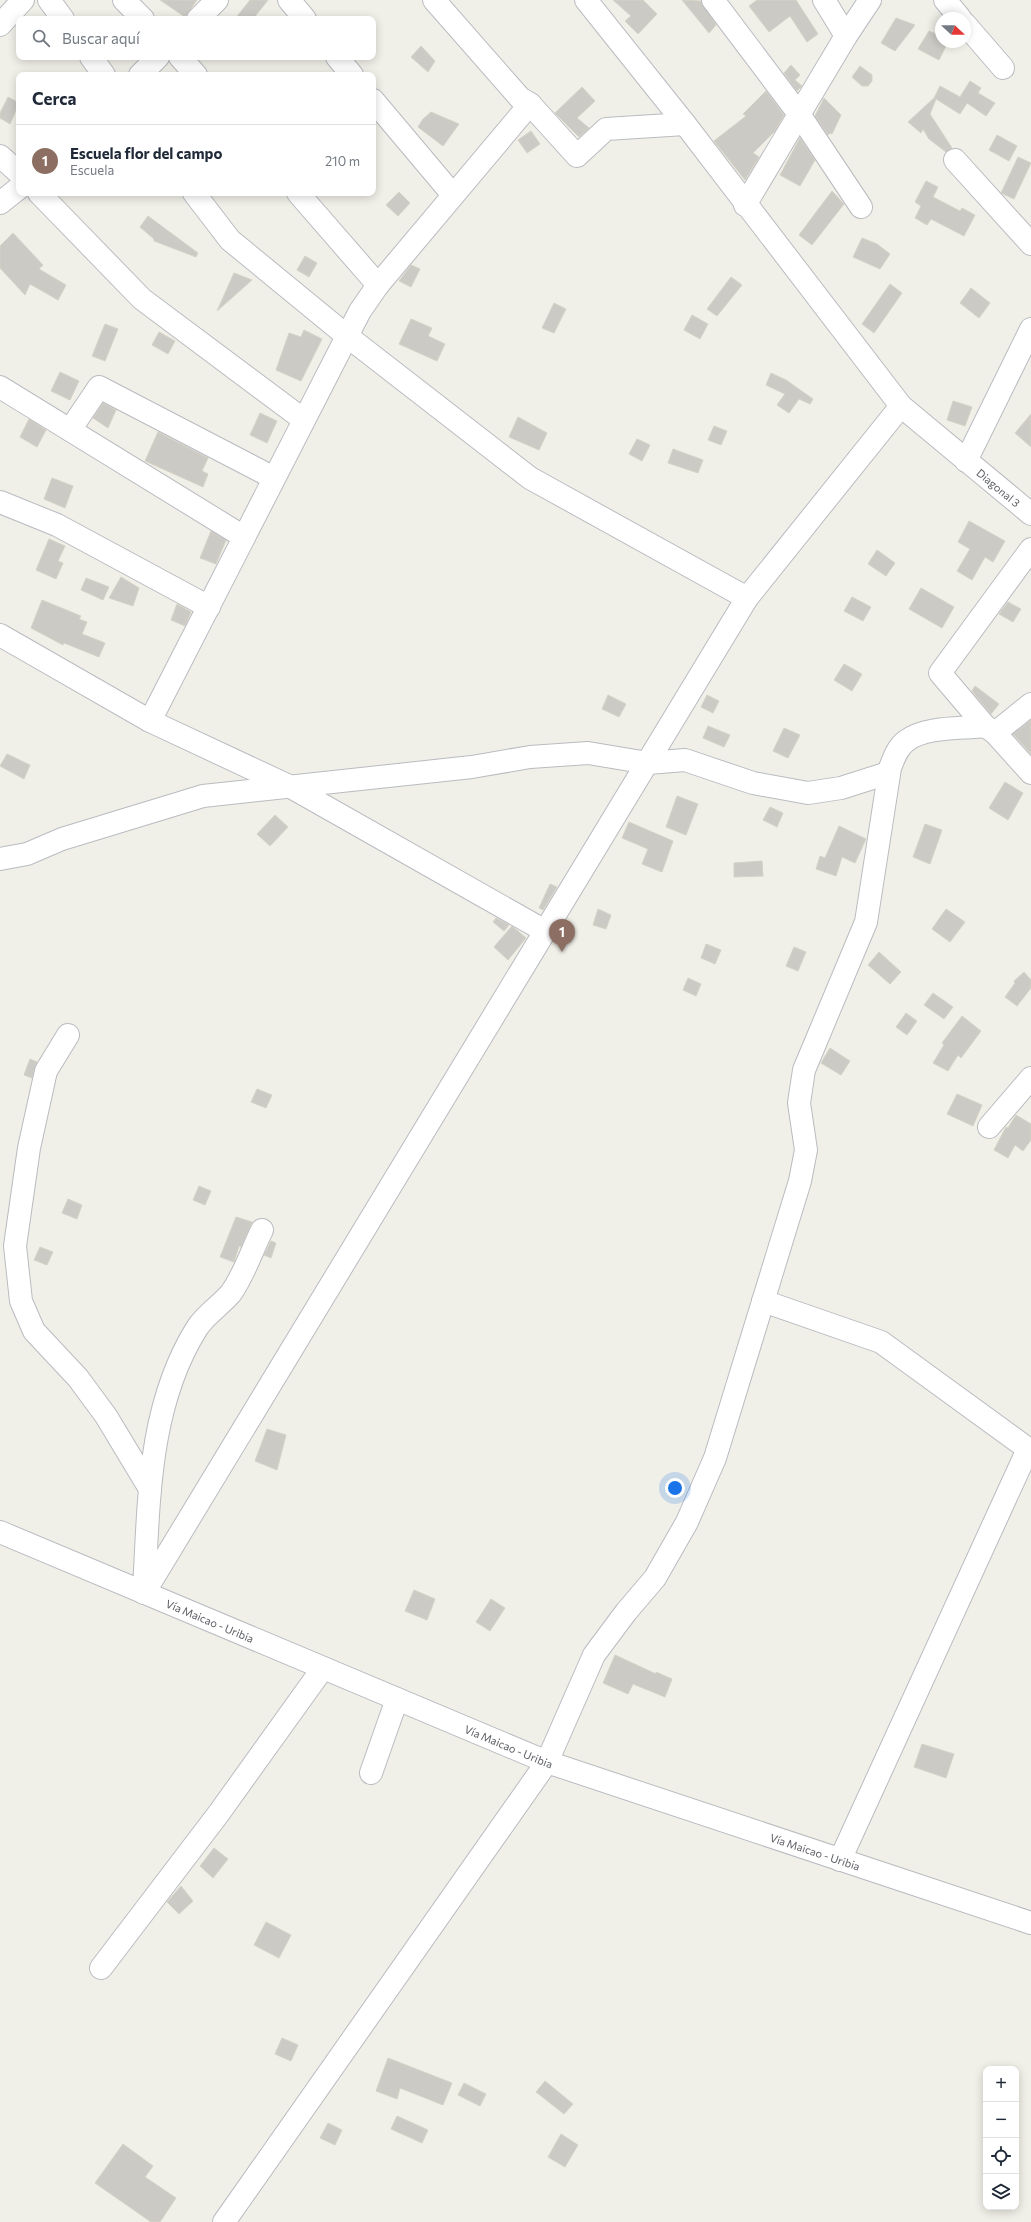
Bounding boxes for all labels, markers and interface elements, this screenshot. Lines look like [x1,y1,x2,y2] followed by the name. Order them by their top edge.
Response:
[935,12,971,48] north arrow
[16,16,376,60] search box
[30,27,52,49] icon: search
[62,29,140,47] text: Buscar aquí
[32,88,77,109] text: Cerca
[70,144,222,162] text: Escuela flor del campo
[42,153,48,169] text: 1
[325,153,360,169] text: 210 m
[70,162,114,178] text: Escuela
[974,465,1023,509] street label: Diagonal 3
[549,919,575,952] pin: 1
[665,1478,685,1498] your location
[164,1596,256,1645] street label: Vía Maicao - Uribia
[463,1722,554,1770] street label: Vía Maicao - Uribia
[768,1830,862,1872] street label: Vía Maicao - Uribia
[983,2066,1019,2210] map controls
[983,2066,1019,2102] button: +
[983,2102,1019,2138] button: −
[983,2138,1019,2174] button: locate
[983,2174,1019,2210] button: layers

